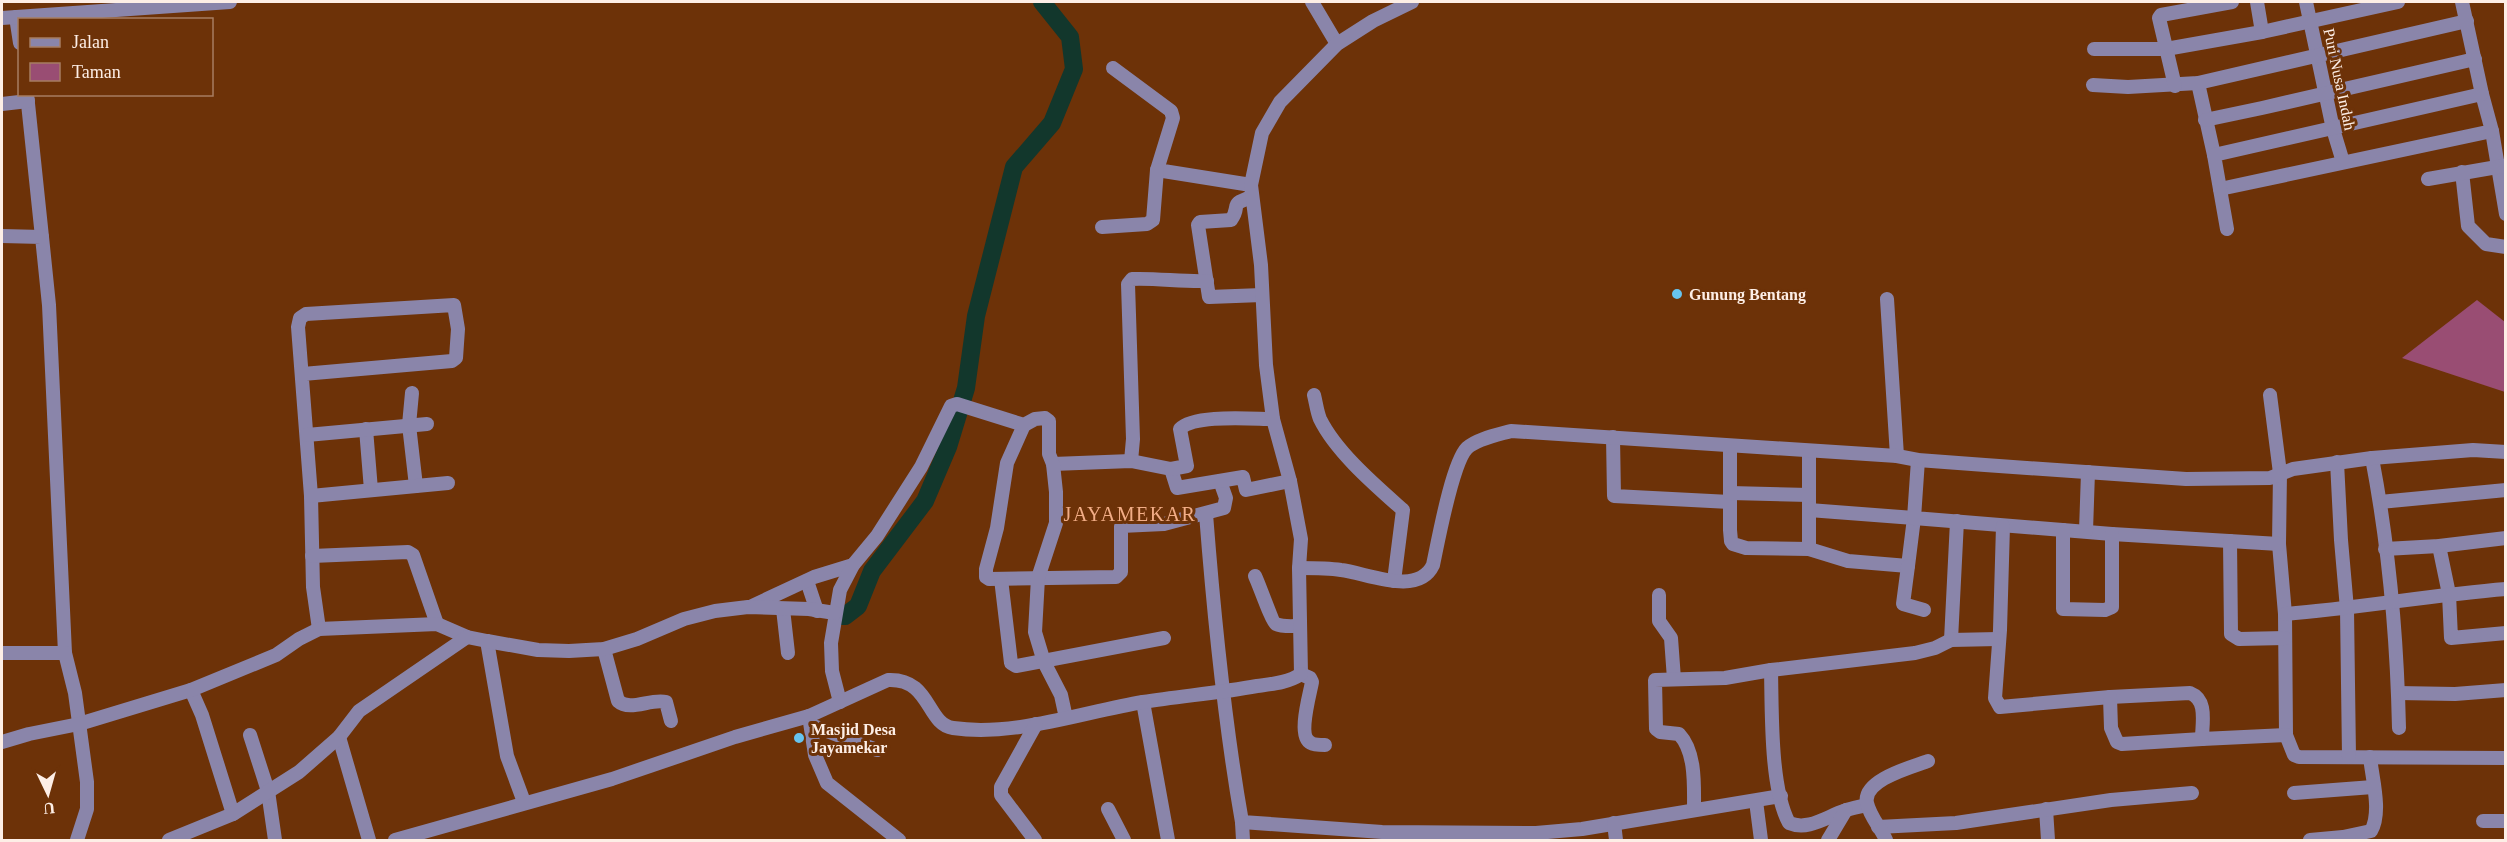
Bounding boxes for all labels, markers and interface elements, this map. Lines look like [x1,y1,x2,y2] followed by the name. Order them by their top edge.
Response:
[18,18,213,96] legend
[2320,26,2359,132] street label: Puri Nusa Indah
[72,32,109,52] text: Jalan
[72,62,121,82] text: Taman
[1689,286,1806,304] place label: Gunung Bentang
[1670,287,1684,301] marker: Gunung Bentang
[1064,503,1196,525] district label: JAYAMEKAR
[811,721,896,757] place label: Masjid Desa Jayamekar
[792,731,806,745] marker: Masjid Desa Jayamekar
[18,764,78,824] north arrow
[42,799,56,817] text: U

